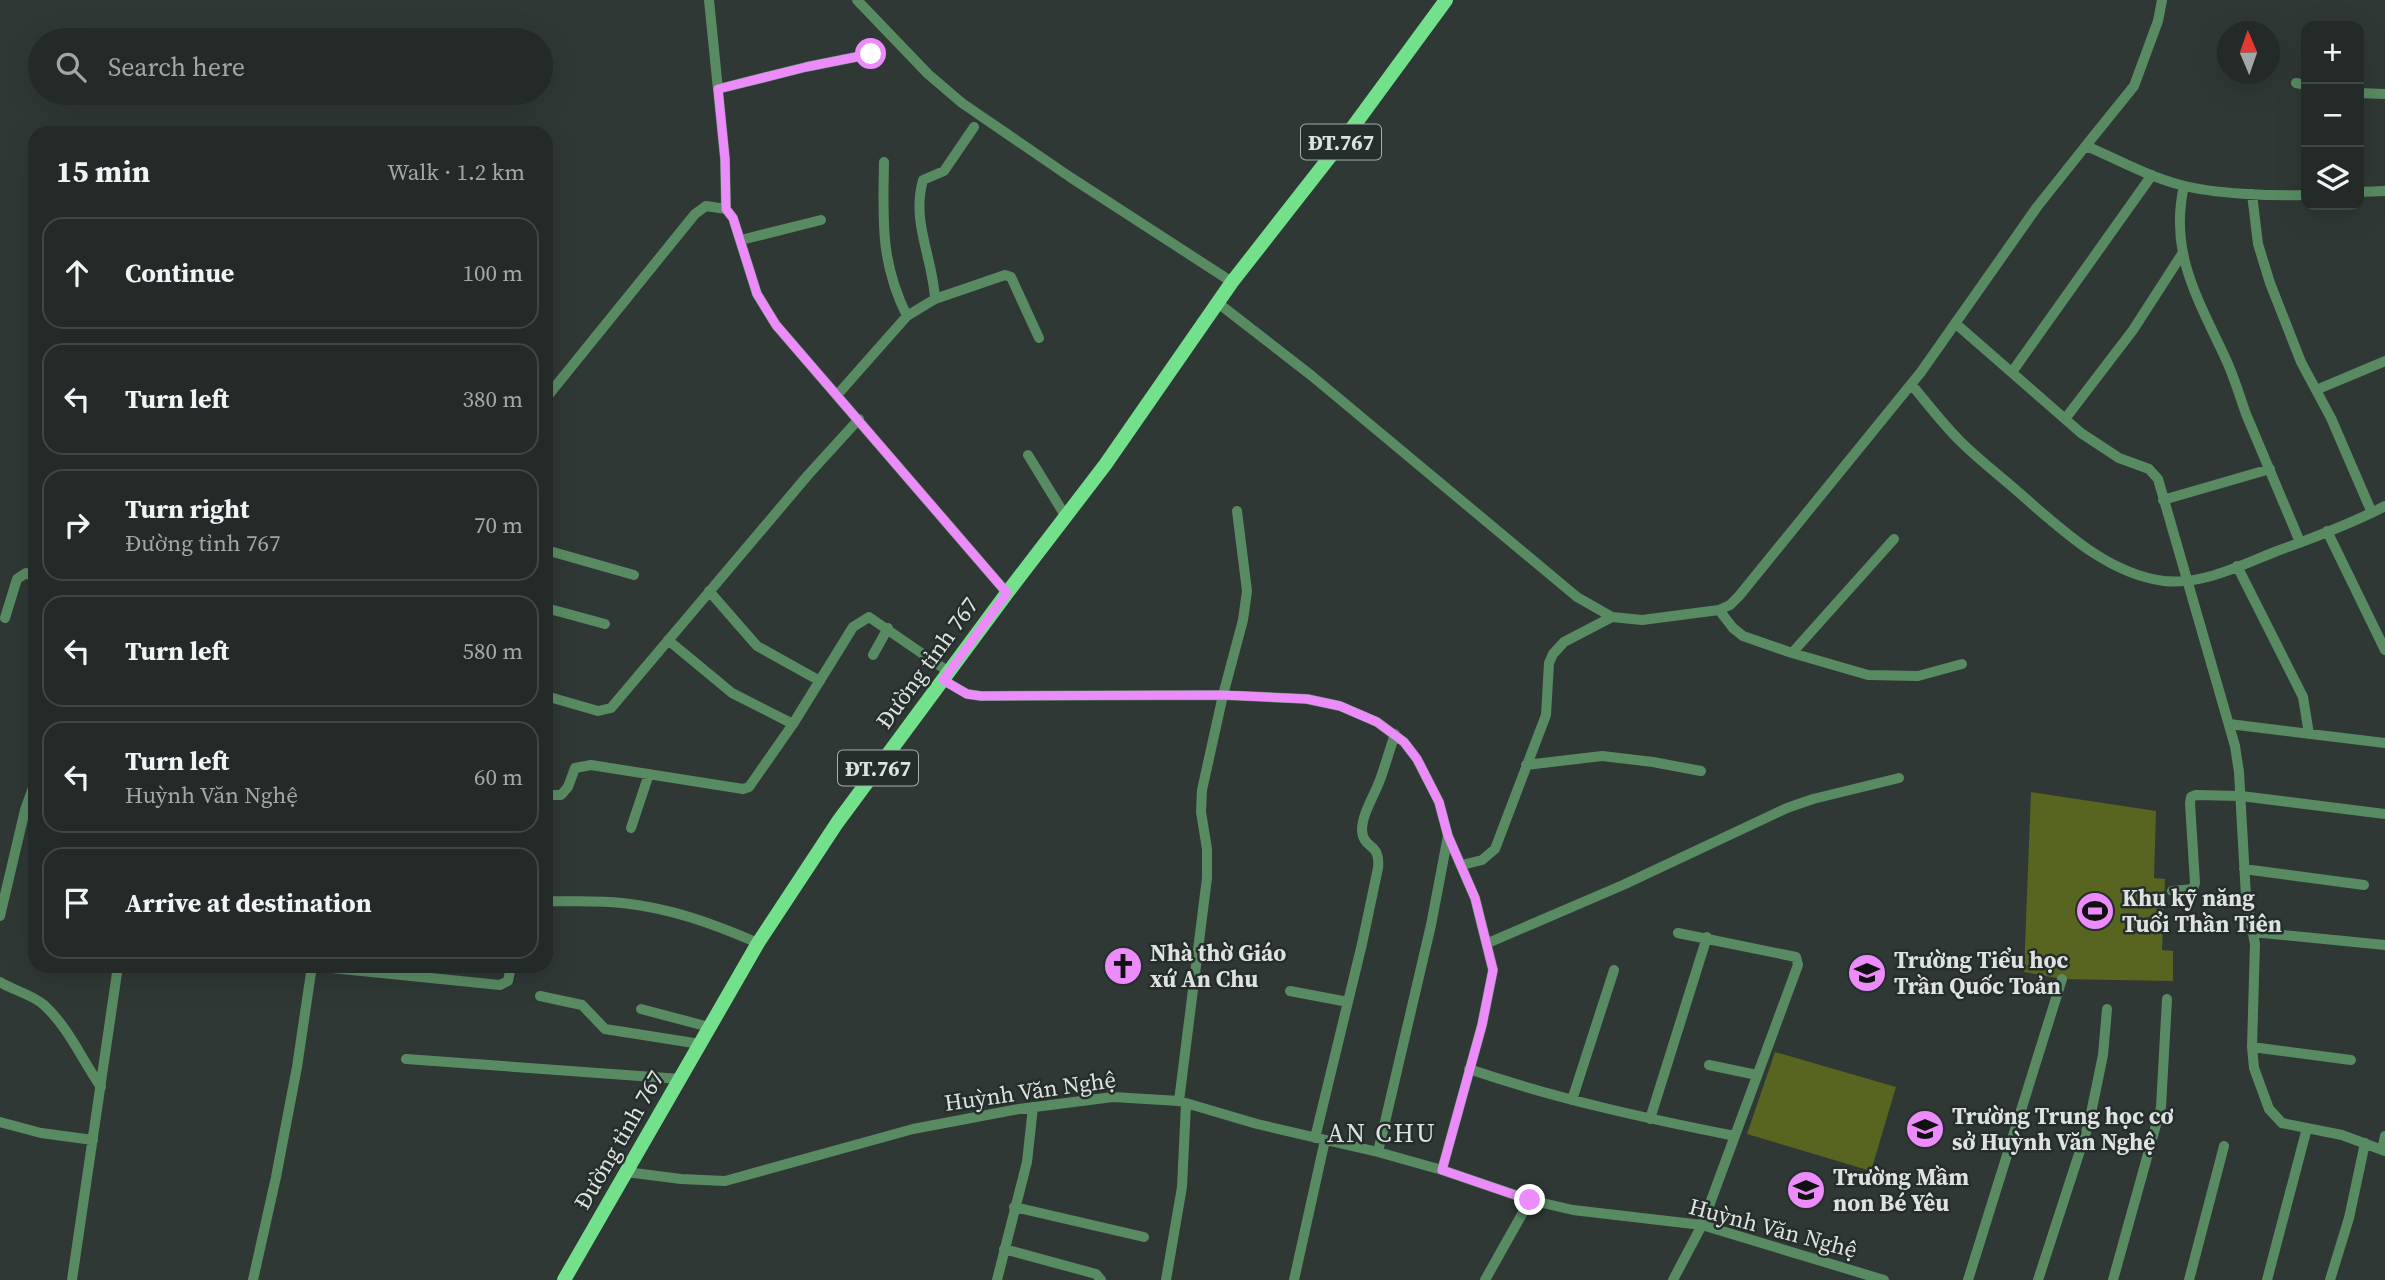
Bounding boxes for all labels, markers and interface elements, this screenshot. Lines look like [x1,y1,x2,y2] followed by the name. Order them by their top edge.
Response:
[2217,21,2280,84] north arrow
[2301,21,2364,210] map controls
[2301,21,2364,84] button: +
[28,28,553,105] search box
[855,38,886,69] route start
[52,48,90,86] icon: search
[108,49,245,85] text: Search here
[2301,84,2364,147] button: −
[1301,124,1381,160] road number: ĐT.767
[2301,147,2364,210] button: layers
[56,151,150,192] text: 15 min
[387,156,525,188] text: Walk · 1.2 km
[58,254,96,292] icon: ahead
[125,255,234,291] text: Continue
[462,257,523,289] text: 100 m
[58,380,96,418] icon: left
[125,381,229,417] text: Turn left
[462,383,523,415] text: 380 m
[125,491,249,527] text: Turn right
[58,506,96,544] icon: right
[474,509,523,541] text: 70 m
[125,527,281,559] text: Đường tỉnh 767
[868,591,986,735] street label: Đường tỉnh 767
[58,632,96,670] icon: left
[125,633,229,669] text: Turn left
[462,635,523,667] text: 580 m
[125,743,229,779] text: Turn left
[838,750,918,786] road number: ĐT.767
[58,758,96,796] icon: left
[474,761,523,793] text: 60 m
[125,779,298,811] text: Huỳnh Văn Nghệ
[2122,882,2282,940] place label: Khu kỹ năng Tuổi Thần Tiên
[58,884,96,922] icon: arrive
[125,885,372,921] text: Arrive at destination
[2074,890,2116,932] sports icon: Khu kỹ năng Tuổi Thần Tiên
[1150,937,1286,995] place label: Nhà thờ Giáo xứ An Chu
[1894,944,2069,1002] place label: Trường Tiểu học Trần Quốc Toản
[1102,945,1144,987] church icon: Nhà thờ Giáo xứ An Chu
[1846,952,1888,994] school or university icon: Trường Tiểu học Trần Quốc Toản
[942,1063,1118,1119] street label: Huỳnh Văn Nghệ
[566,1065,672,1215] street label: Đường tỉnh 767
[1952,1100,2174,1158] place label: Trường Trung học cơ sở Huỳnh Văn Nghệ
[1904,1108,1946,1150] school or university icon: Trường Trung học cơ sở Huỳnh Văn Nghệ
[1327,1115,1437,1151] district label: AN CHU
[1833,1161,1969,1219] place label: Trường Mầm non Bé Yêu
[1785,1169,1827,1211] school or university icon: Trường Mầm non Bé Yêu
[1514,1184,1545,1215] route end
[1685,1190,1861,1266] street label: Huỳnh Văn Nghệ

